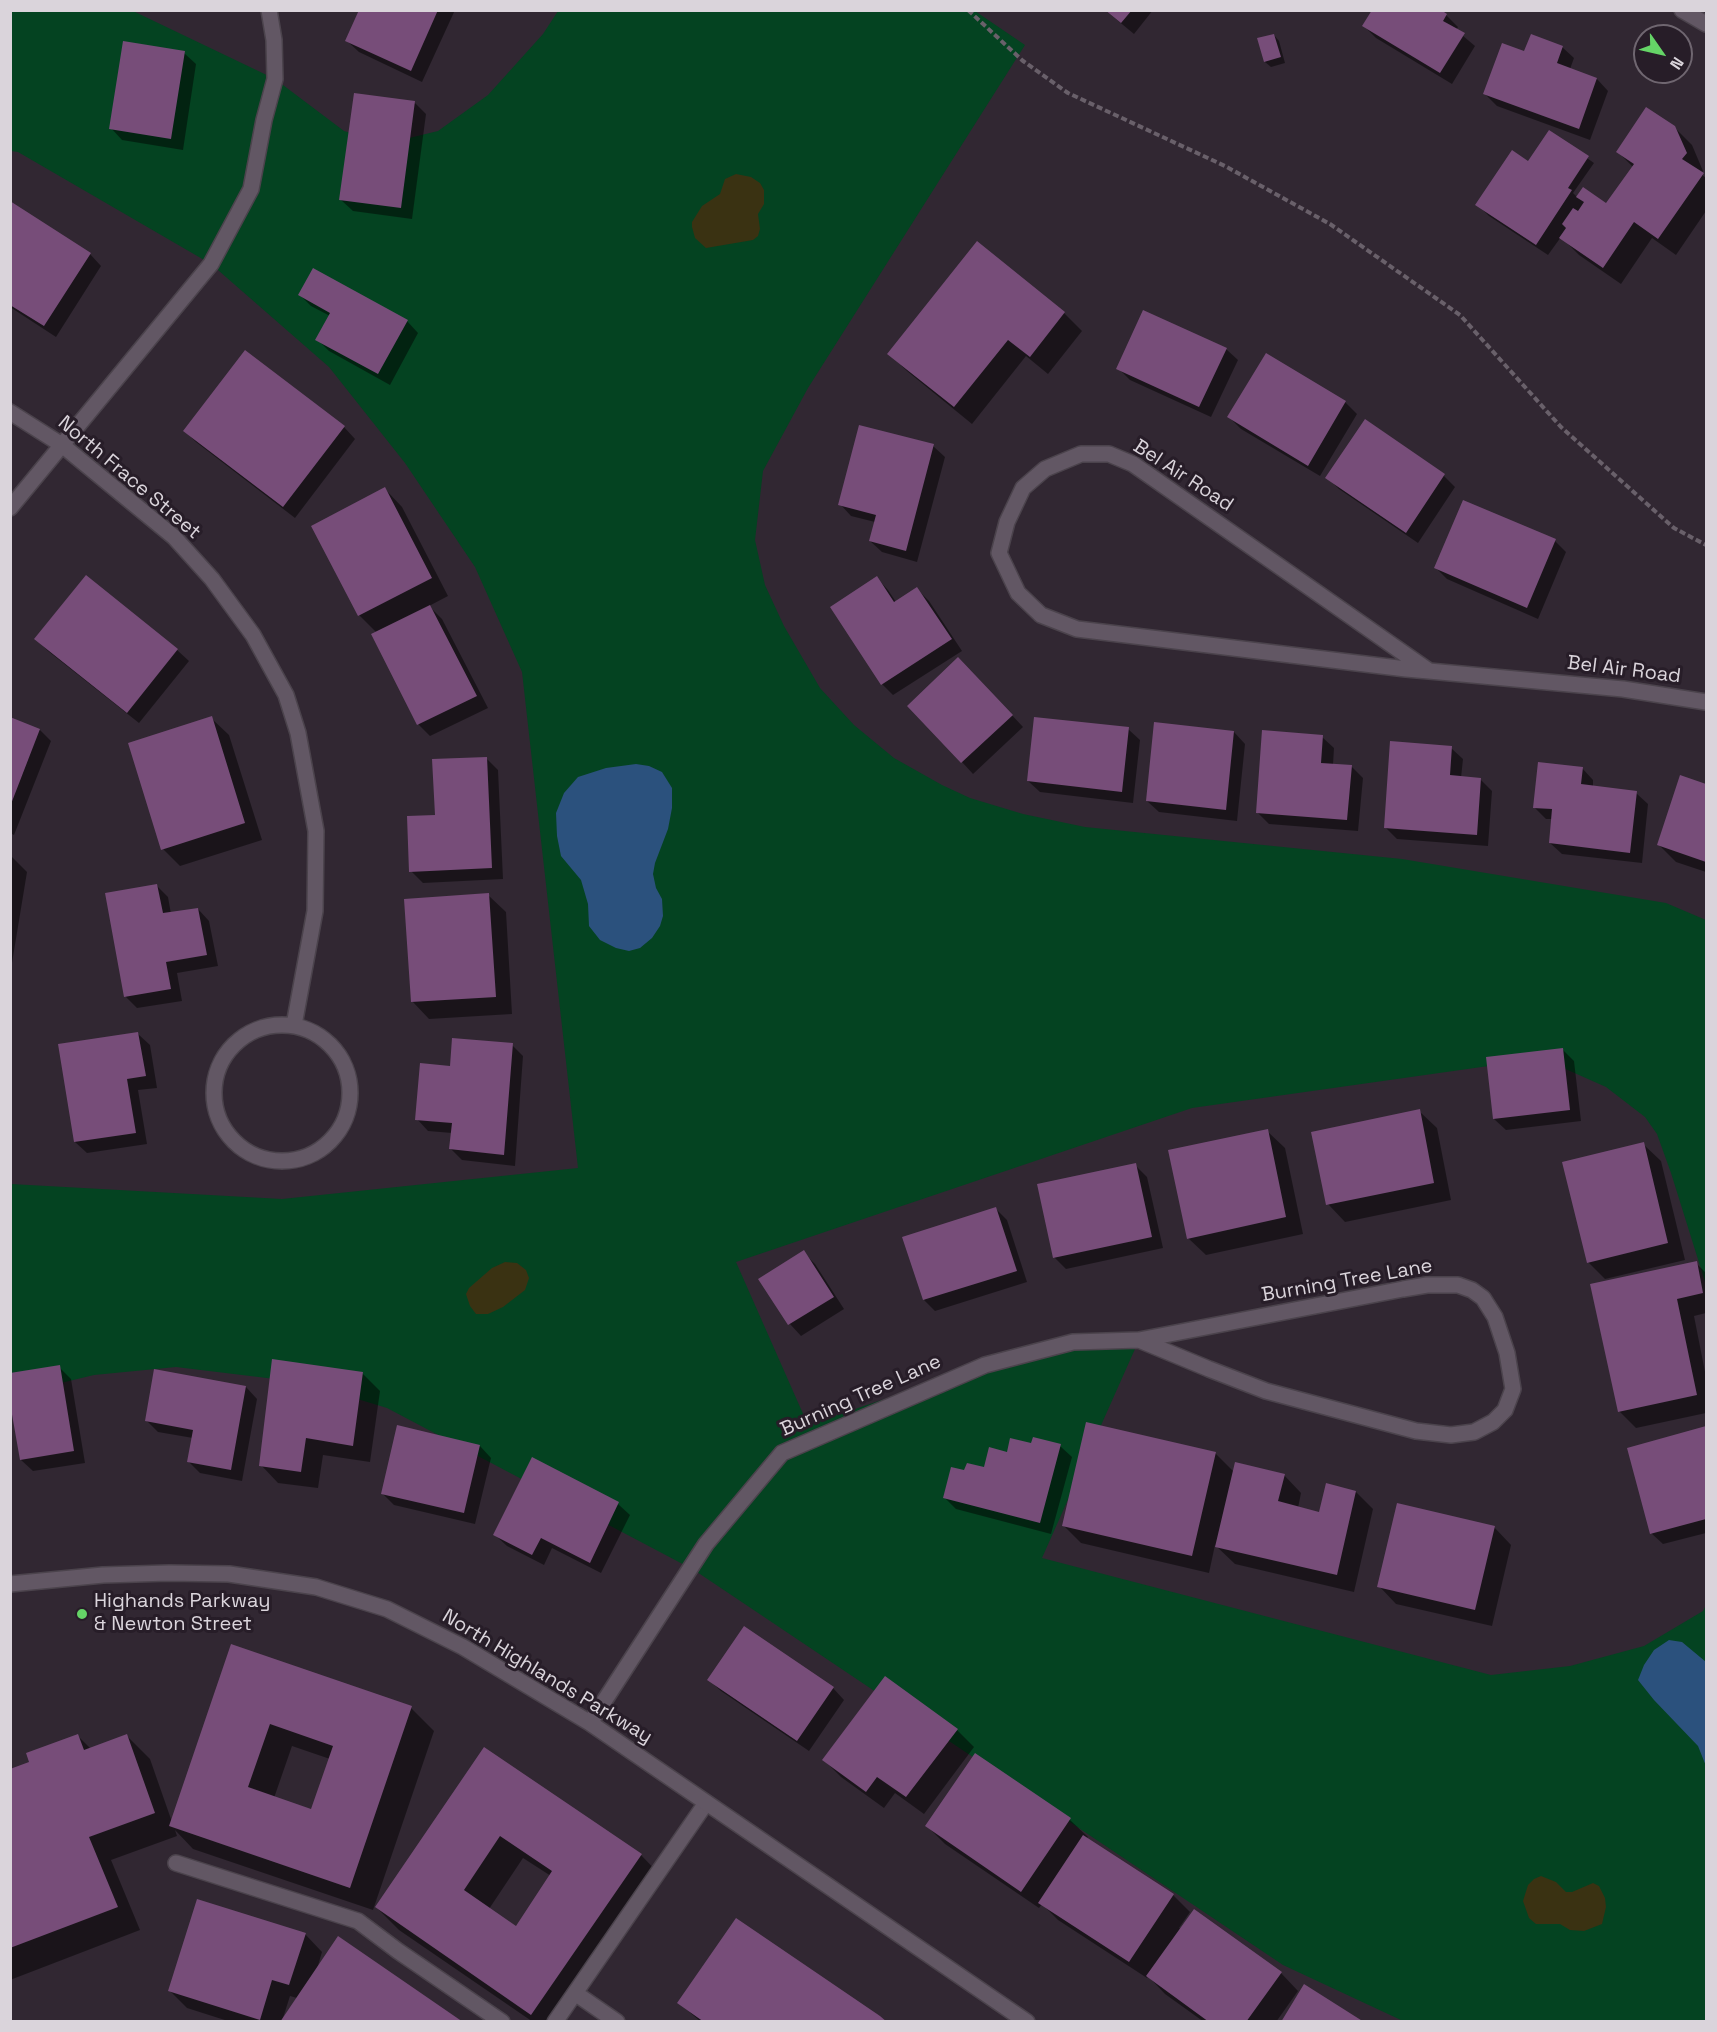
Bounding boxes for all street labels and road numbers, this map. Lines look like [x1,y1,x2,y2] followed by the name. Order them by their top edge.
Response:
[53,411,205,545] street label: North Frace Street
[1129,435,1237,517] street label: Bel Air Road
[1566,651,1682,689] street label: Bel Air Road
[1260,1254,1434,1308] street label: Burning Tree Lane
[777,1350,945,1442] street label: Burning Tree Lane
[438,1605,656,1749] street label: North Highlands Parkway

